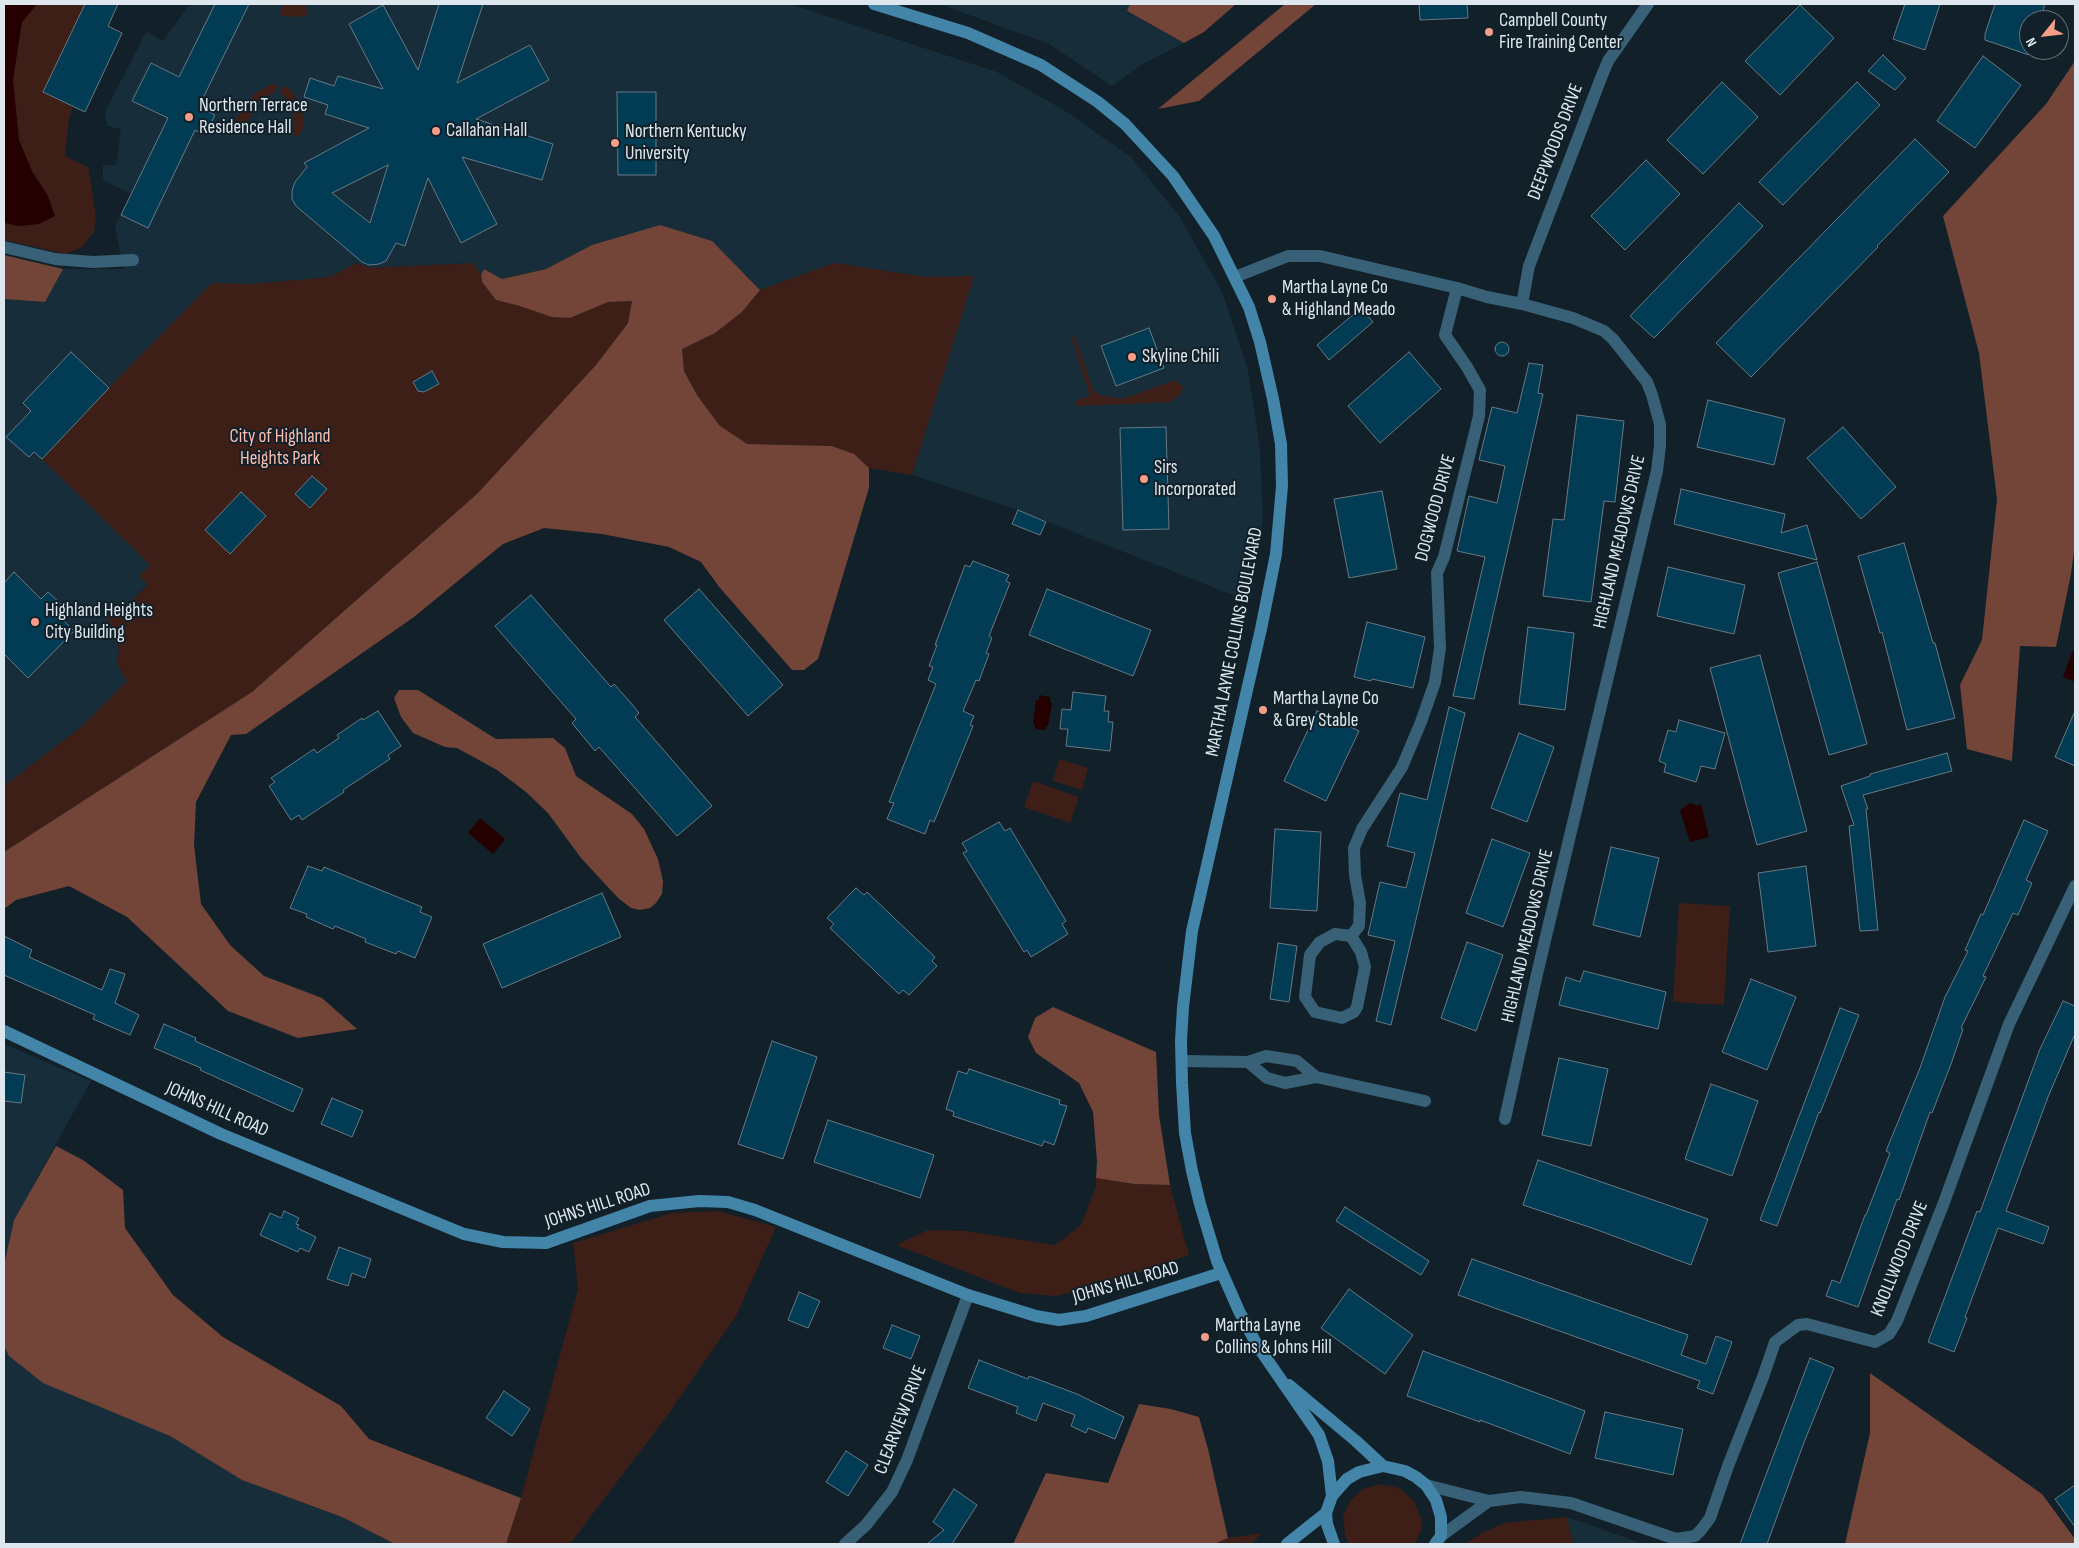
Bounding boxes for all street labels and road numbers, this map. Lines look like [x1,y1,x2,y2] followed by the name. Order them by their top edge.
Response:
[1523,81,1589,203] street label: DEEPWOODS DRIVE
[1411,452,1461,564] street label: DOGWOOD DRIVE
[1589,453,1651,631] street label: HIGHLAND MEADOWS DRIVE
[1202,525,1268,759] street label: MARTHA LAYNE COLLINS BOULEVARD
[1497,847,1559,1025] street label: HIGHLAND MEADOWS DRIVE
[162,1077,272,1143] street label: JOHNS HILL ROAD
[542,1178,654,1234] street label: JOHNS HILL ROAD
[1866,1198,1934,1320] street label: KNOLLWOOD DRIVE
[1070,1257,1182,1309] street label: JOHNS HILL ROAD
[870,1362,932,1478] street label: CLEARVIEW DRIVE

